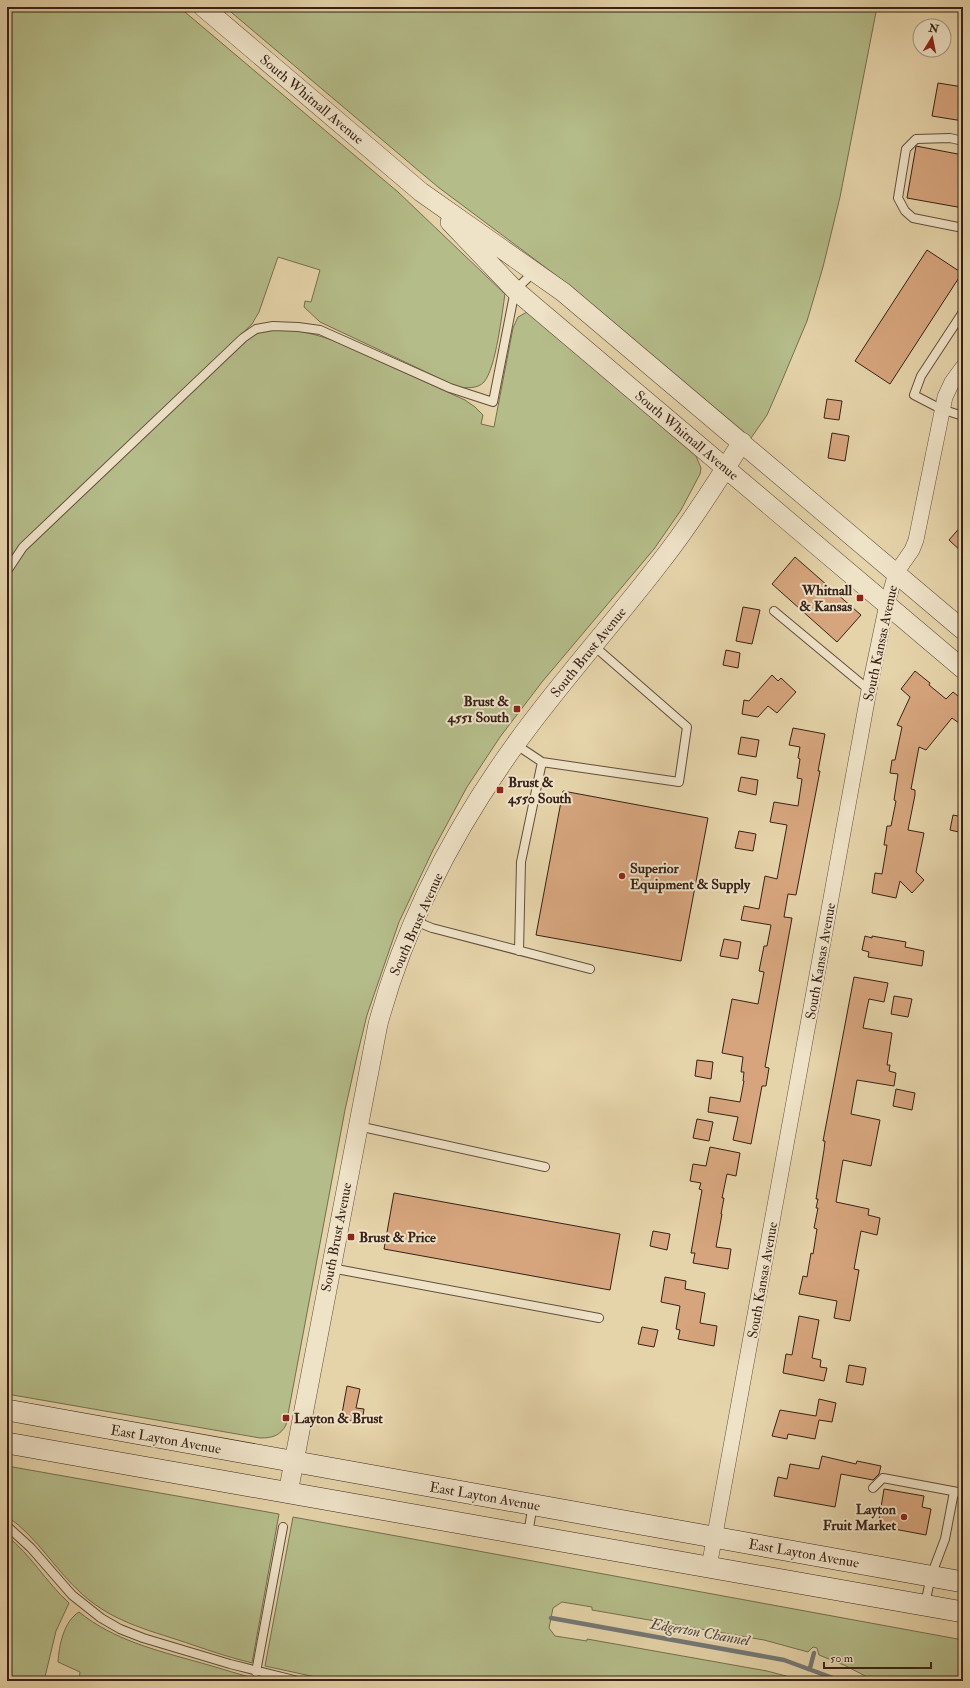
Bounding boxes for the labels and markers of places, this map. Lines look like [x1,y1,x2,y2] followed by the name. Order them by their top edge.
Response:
[799,582,852,615] place label: Whitnall & Kansas
[855,593,865,603] marker: Whitnall & Kansas
[447,693,510,726] place label: Brust & 4551 South
[512,704,522,714] marker: Brust & 4551 South
[507,774,572,807] place label: Brust & 4550 South
[495,785,505,795] marker: Brust & 4550 South
[630,860,751,894] place label: Superior Equipment & Supply
[617,871,627,881] marker: Superior Equipment & Supply
[359,1229,436,1246] place label: Brust & Price
[346,1232,356,1242] marker: Brust & Price
[294,1410,383,1428] place label: Layton & Brust
[281,1413,291,1423] marker: Layton & Brust
[823,1501,897,1534] place label: Layton Fruit Market
[899,1512,909,1522] marker: Layton Fruit Market

